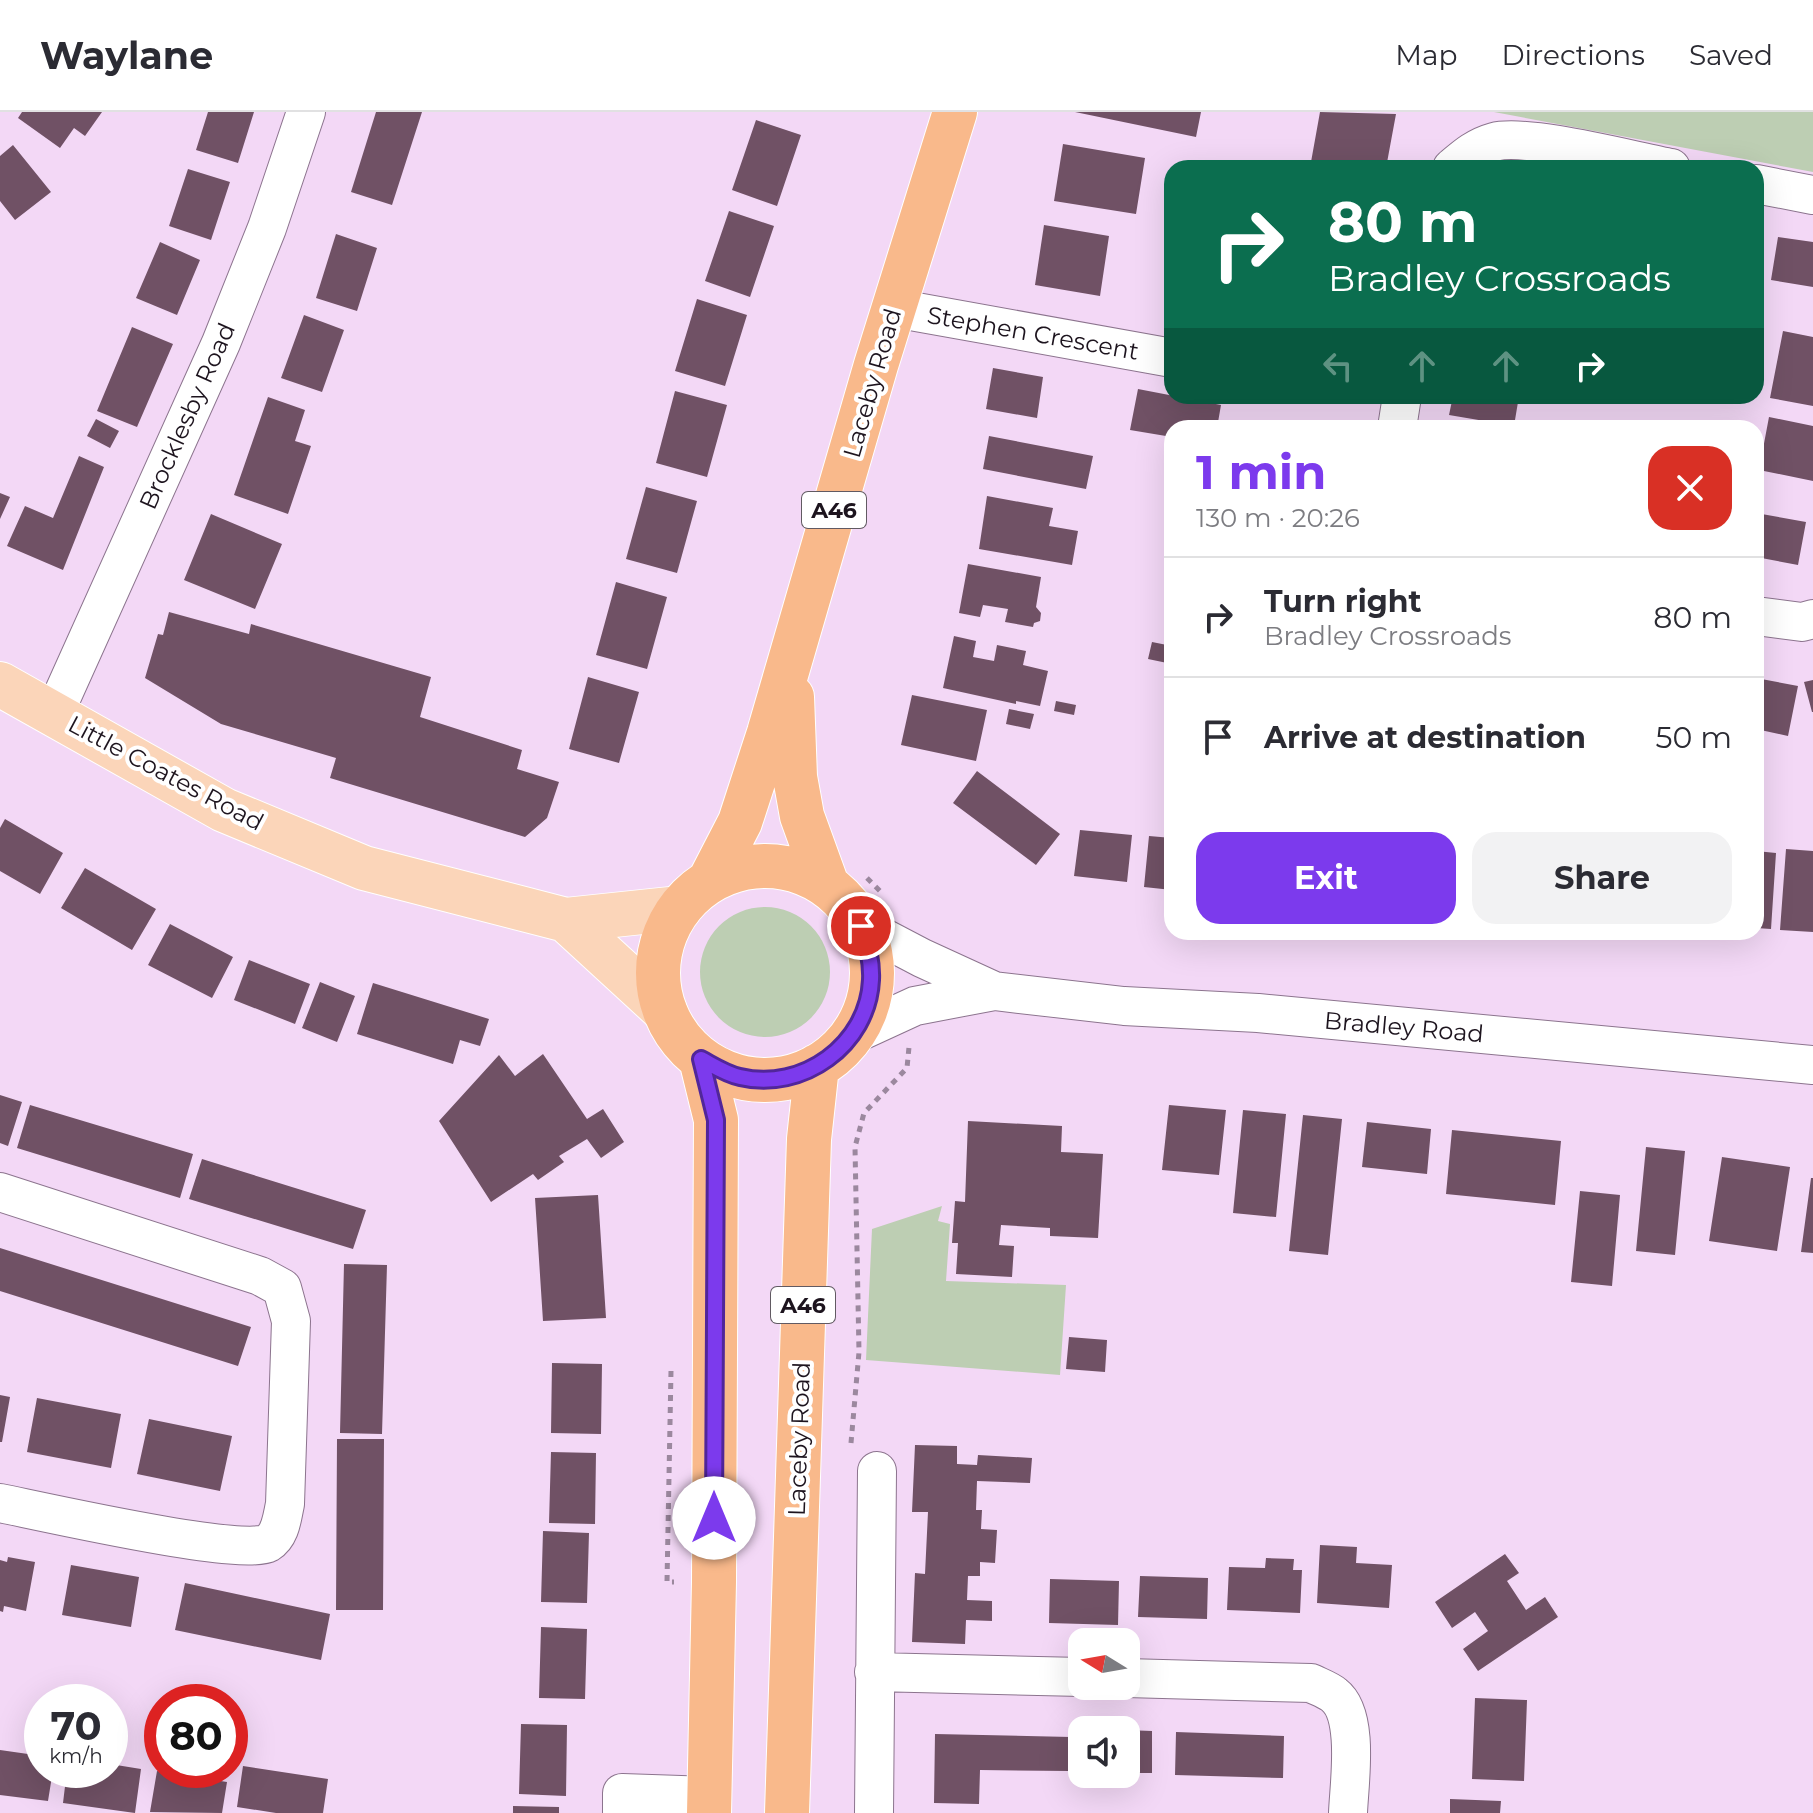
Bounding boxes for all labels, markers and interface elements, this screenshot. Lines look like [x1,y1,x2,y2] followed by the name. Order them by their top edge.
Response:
[40,32,213,79] text: Waylane
[1395,38,1457,72] text: Map
[1501,38,1645,72] text: Directions
[1689,38,1773,72] text: Saved
[1328,188,1478,256] text: 80 m
[1196,192,1300,296] icon: right
[1328,256,1671,300] text: Bradley Crossroads
[925,300,1141,366] street label: Stephen Crescent
[837,305,907,461] street label: Laceby Road
[133,318,241,514] street label: Brocklesby Road
[1316,344,1360,388] icon: left
[1400,344,1444,388] icon: ahead
[1484,344,1528,388] icon: ahead
[1568,344,1612,388] icon: right
[1196,443,1326,501] text: 1 min
[1648,446,1732,530] button: close
[802,492,866,528] road number: A46
[1196,502,1360,534] text: 130 m · 20:26
[1264,583,1421,620] text: Turn right
[1196,595,1240,639] icon: right
[1653,599,1732,636] text: 80 m
[1264,620,1512,652] text: Bradley Crossroads
[63,709,269,837] street label: Little Coates Road
[1196,715,1240,759] icon: arrive
[1264,719,1586,756] text: Arrive at destination
[1655,719,1732,756] text: 50 m
[1196,832,1456,924] button: Exit
[1472,832,1732,924] button: Share
[827,892,895,960] pin
[839,904,883,948] icon: arrive
[1323,1006,1485,1048] street label: Bradley Road
[771,1287,835,1323] road number: A46
[782,1362,816,1516] street label: Laceby Road
[672,1476,756,1560] position arrow
[1068,1628,1140,1700] north arrow
[1068,1628,1140,1788] map controls
[144,1684,248,1788] speed limit sign: 80
[50,1701,102,1750] text: 70
[1068,1716,1140,1788] button: sound
[49,1744,103,1768] text: km/h

